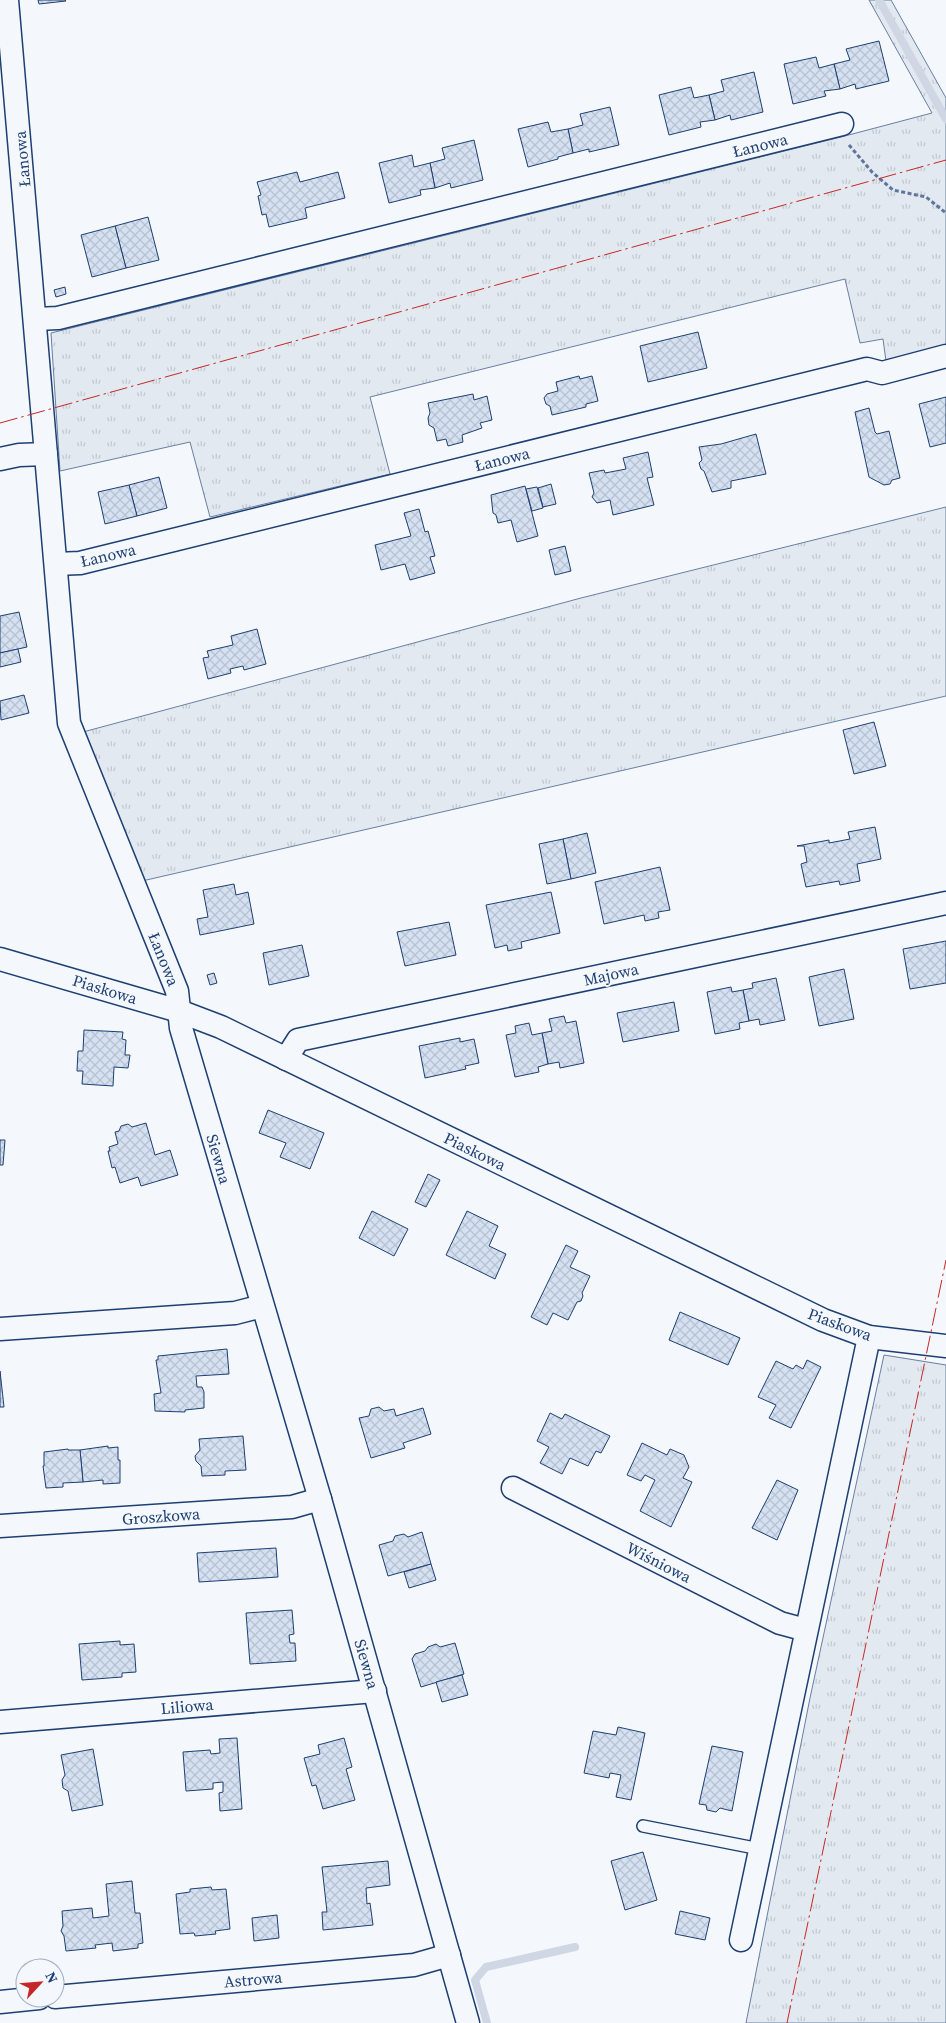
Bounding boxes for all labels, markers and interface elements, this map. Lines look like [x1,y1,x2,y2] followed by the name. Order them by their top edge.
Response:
[730,127,791,162] street label: Łanowa
[9,129,35,188] street label: Łanowa
[472,441,533,476] street label: Łanowa
[78,538,139,572] street label: Łanowa
[143,929,185,990] street label: Łanowa
[582,957,641,991] street label: Majowa
[70,969,141,1010] street label: Piaskowa
[440,1127,511,1176] street label: Piaskowa
[201,1131,237,1187] street label: Siewna
[805,1302,876,1346] street label: Piaskowa
[121,1502,201,1530] street label: Groszkowa
[623,1536,696,1588] street label: Wiśniowa
[349,1636,385,1692] street label: Siewna
[160,1693,215,1719] street label: Liliowa
[15,1958,65,2008] north arrow
[223,1965,284,1992] street label: Astrowa
[40,1968,63,1986] text: N

